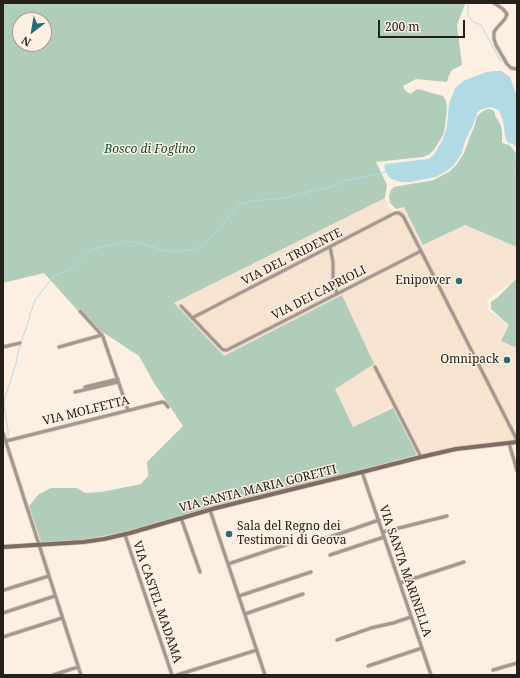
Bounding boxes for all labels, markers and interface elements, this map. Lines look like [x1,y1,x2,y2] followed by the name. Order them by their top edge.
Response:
[12,12,52,52] north arrow
[380,12,467,38] scale bar
[385,18,420,35] text: 200 m
[19,33,34,51] text: N
[104,143,196,157] park label: Bosco di Foglino
[239,225,345,289] street label: VIA DEL TRIDENTE
[269,263,369,323] street label: VIA DEI CAPRIOLI
[395,274,451,288] place label: Enipower
[454,276,464,286] marker: Enipower
[440,353,499,367] place label: Omnipack
[502,355,512,365] marker: Omnipack
[41,393,131,429] street label: VIA MOLFETTA
[178,462,338,516] street label: VIA SANTA MARIA GORETTI
[376,503,434,639] street label: VIA SANTA MARINELLA
[237,520,347,548] place label: Sala del Regno dei Testimoni di Geova
[224,529,234,539] marker: Sala del Regno dei Testimoni di Geova
[129,539,185,665] street label: VIA CASTEL MADAMA

